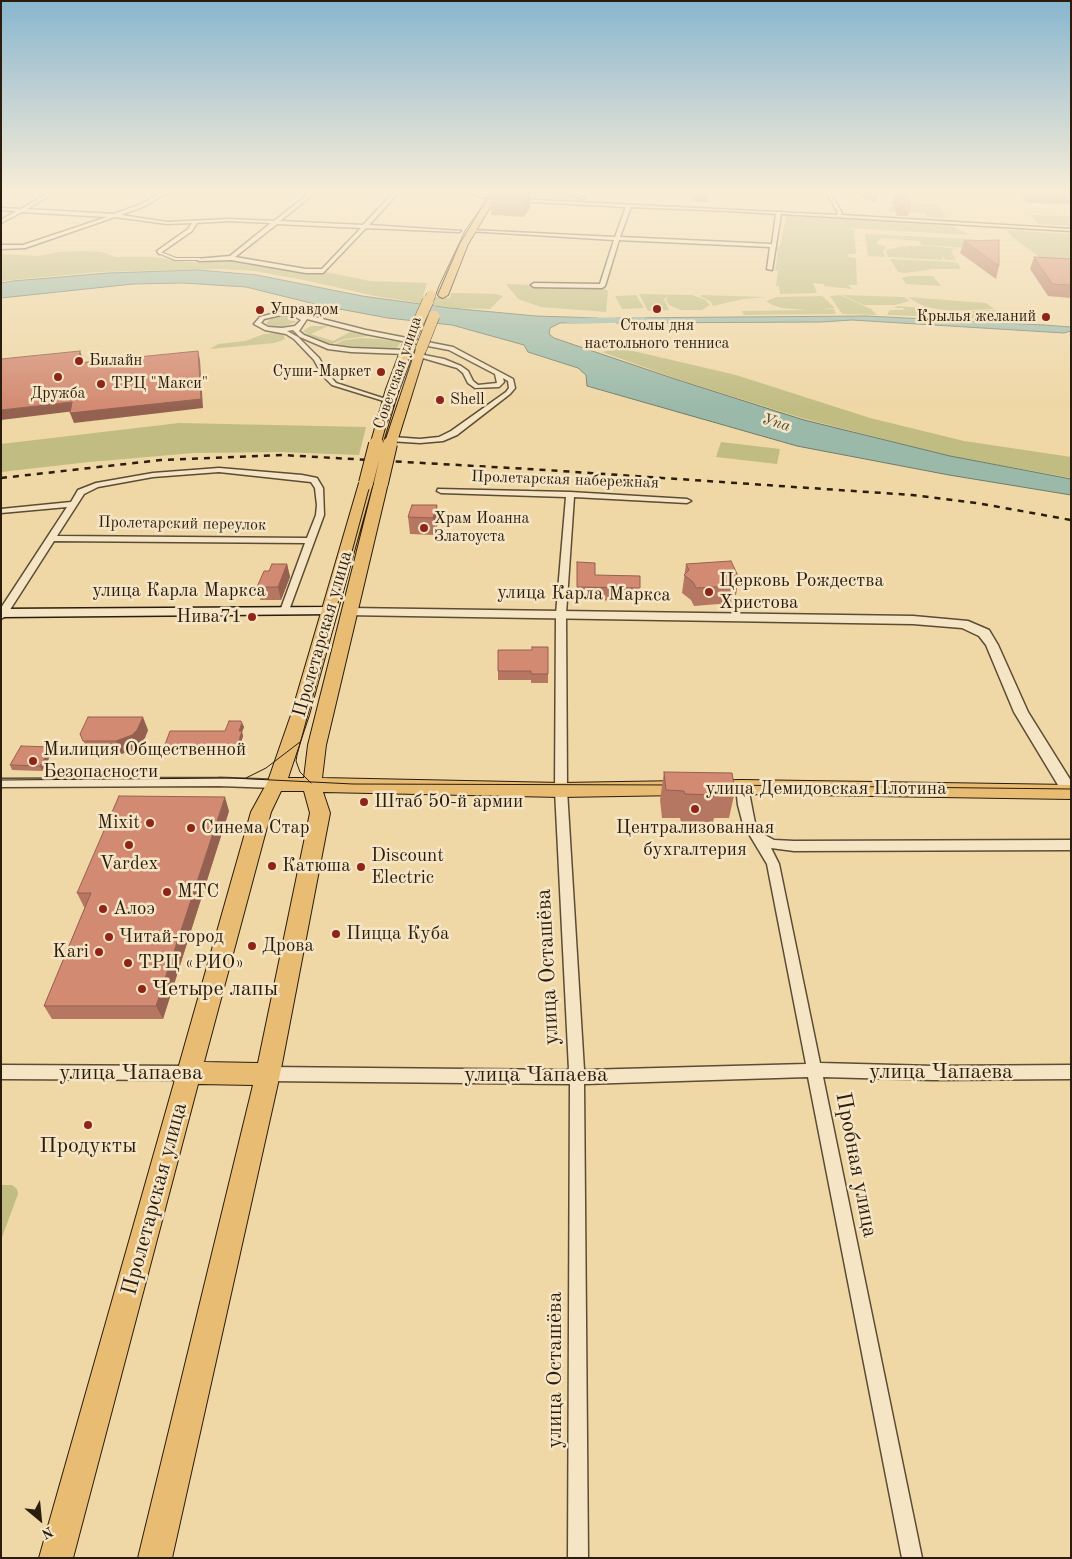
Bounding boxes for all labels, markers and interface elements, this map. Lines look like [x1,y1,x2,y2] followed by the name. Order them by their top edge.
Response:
[270,300,339,320] place label: Управдом
[651,303,663,315] marker: Cтолы дня настольного тенниса
[254,304,266,316] marker: Управдом
[916,307,1036,327] place label: Крылья желаний
[1040,311,1052,323] marker: Крылья желаний
[370,314,426,432] street label: Советская улица
[584,316,730,354] place label: Cтолы дня настольного тенниса
[89,351,142,371] place label: Билайн
[73,355,85,367] marker: Билайн
[273,362,371,382] place label: Суши-Маркет
[375,366,387,378] marker: Суши-Маркет
[52,371,64,383] marker: Дружба
[111,374,208,394] place label: ТРЦ "Макси"
[95,378,107,390] marker: ТРЦ "Макси"
[30,384,86,404] place label: Дружба
[450,390,485,410] place label: Shell
[434,394,446,406] marker: Shell
[760,410,792,436] water label: Упа
[471,467,659,493] street label: Пролетарская набережная
[434,509,529,547] place label: Храм Иоанна Златоуста
[98,513,266,535] street label: Пролетарский переулок
[418,522,430,534] marker: Храм Иоанна Златоуста
[288,548,358,720] street label: Пролетарская улица
[719,570,884,614] place label: Церковь Рождества Христова
[92,580,266,602] street label: улица Карла Маркса
[497,581,671,607] street label: улица Карла Маркса
[703,586,715,598] marker: Церковь Рождества Христова
[176,606,242,628] place label: Нива71
[246,611,258,623] marker: Нива71
[43,739,246,783] place label: Милиция Общественной Безопасности
[27,755,39,767] marker: Милиция Общественной Безопасности
[705,778,947,800] street label: улица Демидовская Плотина
[374,791,523,813] place label: Штаб 50-й армии
[358,796,370,808] marker: Штаб 50-й армии
[689,803,701,815] marker: Централизованная бухгалтерия
[97,812,140,834] place label: Mixit
[144,817,156,829] marker: Mixit
[201,817,310,839] place label: Синема Стар
[616,817,774,861] place label: Централизованная бухгалтерия
[185,822,197,834] marker: Синема Стар
[123,839,135,851] marker: Vardex
[371,845,444,889] place label: Discount Electric
[100,853,158,875] place label: Vardex
[282,855,351,877] place label: Катюша
[266,860,278,872] marker: Катюша
[355,861,367,873] marker: Discount Electric
[177,881,219,903] place label: МТС
[161,886,173,898] marker: МТС
[531,888,565,1046] street label: улица Осташёва
[113,898,155,920] place label: Алоэ
[97,903,109,915] marker: Алоэ
[346,923,449,945] place label: Пицца Куба
[119,926,223,948] place label: Читай-город
[330,928,342,940] marker: Пицца Куба
[103,931,115,943] marker: Читай-город
[262,935,314,957] place label: Дрова
[246,940,258,952] marker: Дрова
[52,941,89,963] place label: Kari
[93,946,105,958] marker: Kari
[138,952,244,974] place label: ТРЦ «РИО»
[122,957,134,969] marker: ТРЦ «РИО»
[152,976,278,1002] place label: Четыре лапы
[136,983,148,995] marker: Четыре лапы
[869,1059,1013,1085] street label: улица Чапаева
[59,1060,203,1086] street label: улица Чапаева
[464,1062,608,1088] street label: улица Чапаева
[829,1090,883,1240] street label: Пробная улица
[117,1100,193,1298] street label: Пролетарская улица
[82,1119,94,1131] marker: Продукты
[39,1133,137,1159] place label: Продукты
[542,1292,568,1448] street label: улица Осташёва
[15,1494,65,1544] north arrow
[39,1524,55,1541] text: N

